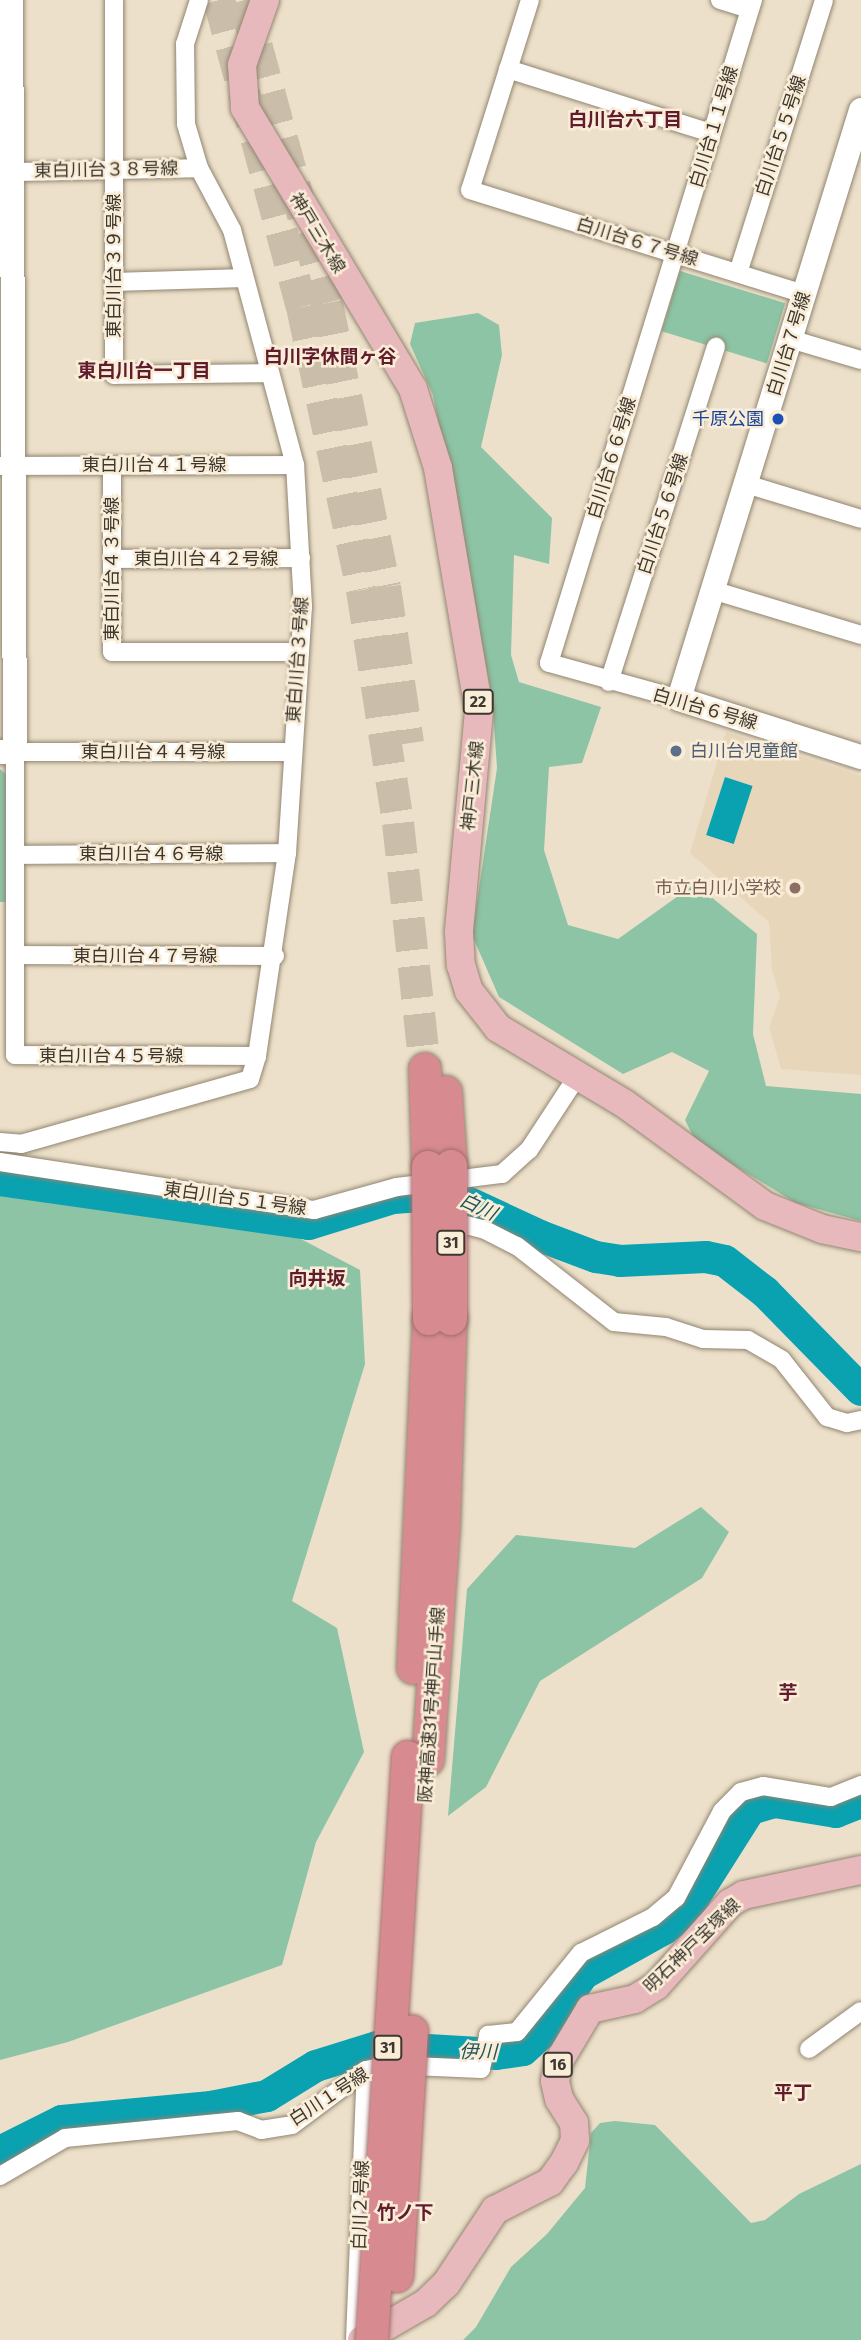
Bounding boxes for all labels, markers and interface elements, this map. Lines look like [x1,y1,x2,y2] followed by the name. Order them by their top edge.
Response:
[685,64,743,190] street label: 白川台１１号線
[751,73,811,199] street label: 白川台５５号線
[568,109,682,131] district label: 白川台六丁目
[34,158,178,182] street label: 東白川台３８号線
[285,189,349,277] street label: 神戸三木線
[103,194,125,338] street label: 東白川台３９号線
[574,213,700,271] street label: 白川台６７号線
[763,289,815,399] street label: 白川台７号線
[264,346,396,368] district label: 白川字休間ヶ谷
[78,360,210,382] district label: 東白川台一丁目
[583,395,641,521] street label: 白川台６６号線
[692,408,764,430] place label: 千原公園
[770,411,786,427] marker: 千原公園
[633,451,693,577] street label: 白川台５６号線
[82,454,226,476] street label: 東白川台４１号線
[101,497,123,641] street label: 東白川台４３号線
[134,548,278,570] street label: 東白川台４２号線
[283,596,313,724] street label: 東白川台３号線
[650,684,760,734] street label: 白川台６号線
[462,690,494,715] road number: 22
[458,740,488,832] street label: 神戸三木線
[690,740,798,762] place label: 白川台児童館
[81,741,225,763] street label: 東白川台４４号線
[668,743,684,759] marker: 白川台児童館
[79,843,223,865] street label: 東白川台４６号線
[655,877,781,899] place label: 市立白川小学校
[787,880,803,896] marker: 市立白川小学校
[73,945,217,967] street label: 東白川台４７号線
[39,1045,183,1067] street label: 東白川台４５号線
[162,1178,308,1220] street label: 東白川台５１号線
[456,1189,500,1225] water label: 白川
[435,1231,467,1256] road number: 31
[289,1268,345,1290] district label: 向井坂
[414,1606,450,1804] street label: 阪神高速31号神戸山手線
[779,1682,797,1704] district label: 芋
[639,1894,745,1998] street label: 明石神戸宝塚線
[372,2036,404,2060] road number: 31
[459,2040,497,2064] water label: 伊川
[542,2052,574,2078] road number: 16
[285,2063,373,2131] street label: 白川１号線
[774,2082,812,2104] district label: 平丁
[349,2160,373,2250] street label: 白川２号線
[377,2202,433,2224] district label: 竹ノ下

